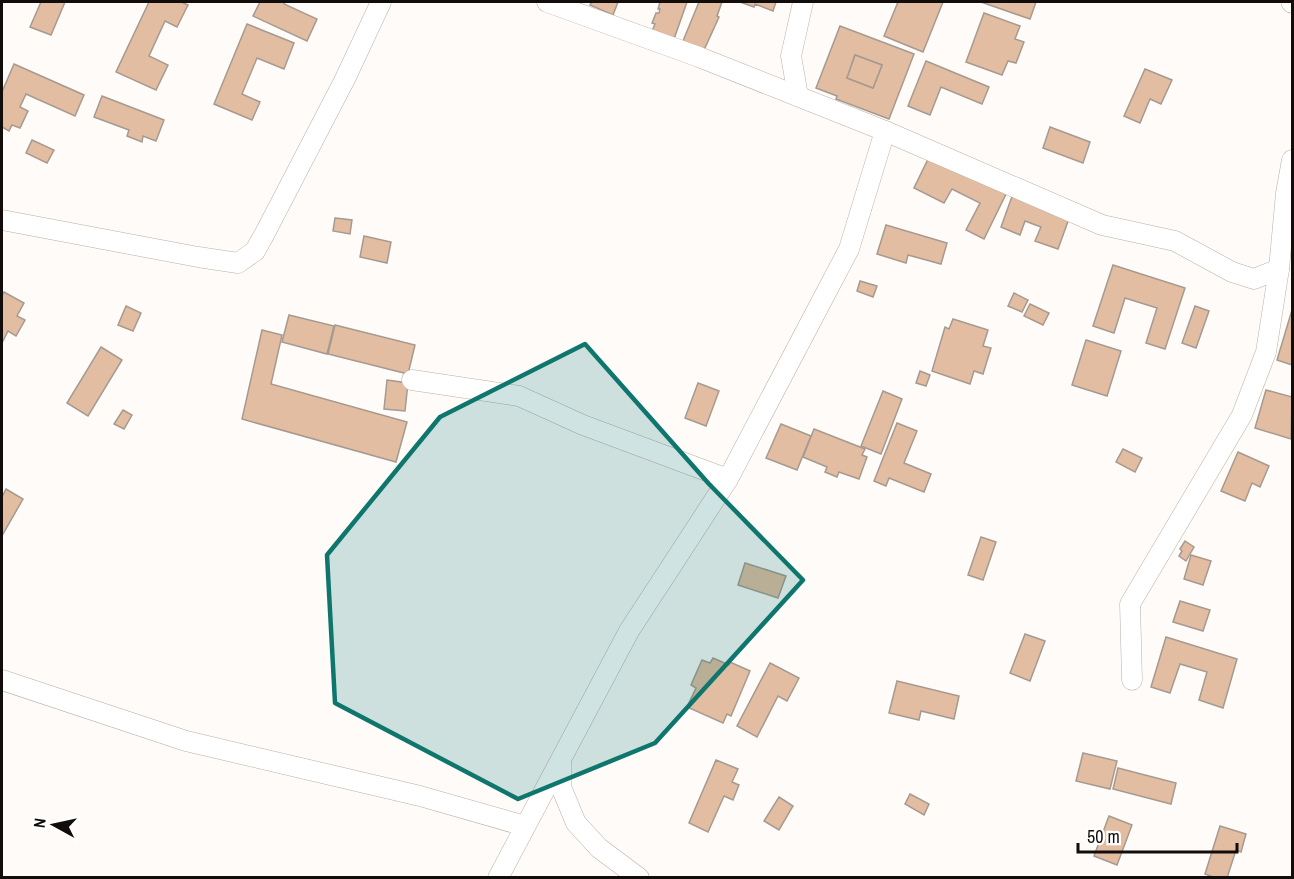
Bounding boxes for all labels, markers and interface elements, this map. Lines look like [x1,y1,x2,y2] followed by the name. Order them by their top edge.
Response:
[24,795,84,855] north arrow
[1078,816,1237,854] scale bar
[28,817,51,829] text: N
[1087,824,1120,849] text: 50 m

